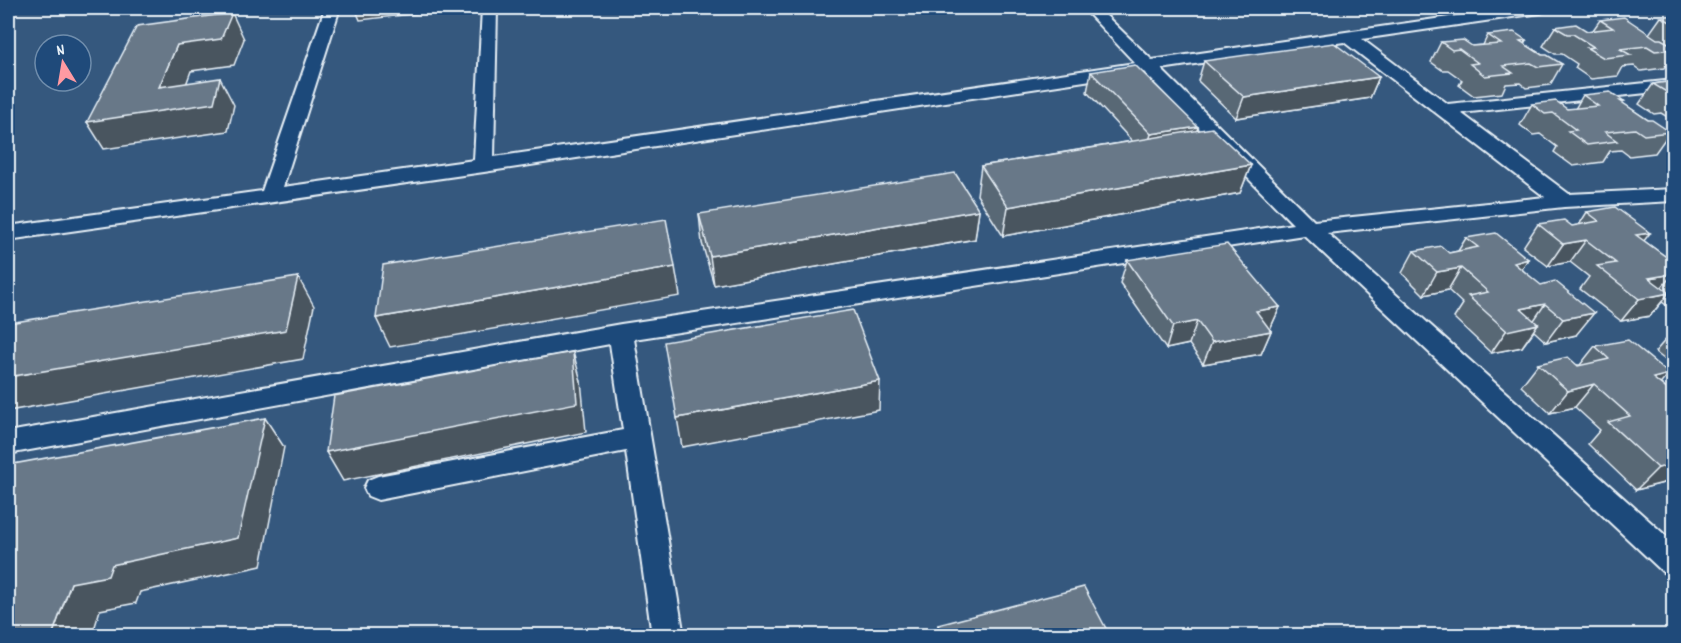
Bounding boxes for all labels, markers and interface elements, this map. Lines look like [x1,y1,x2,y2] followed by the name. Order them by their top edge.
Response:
[33,33,93,93] north arrow
[55,39,67,63] text: N

